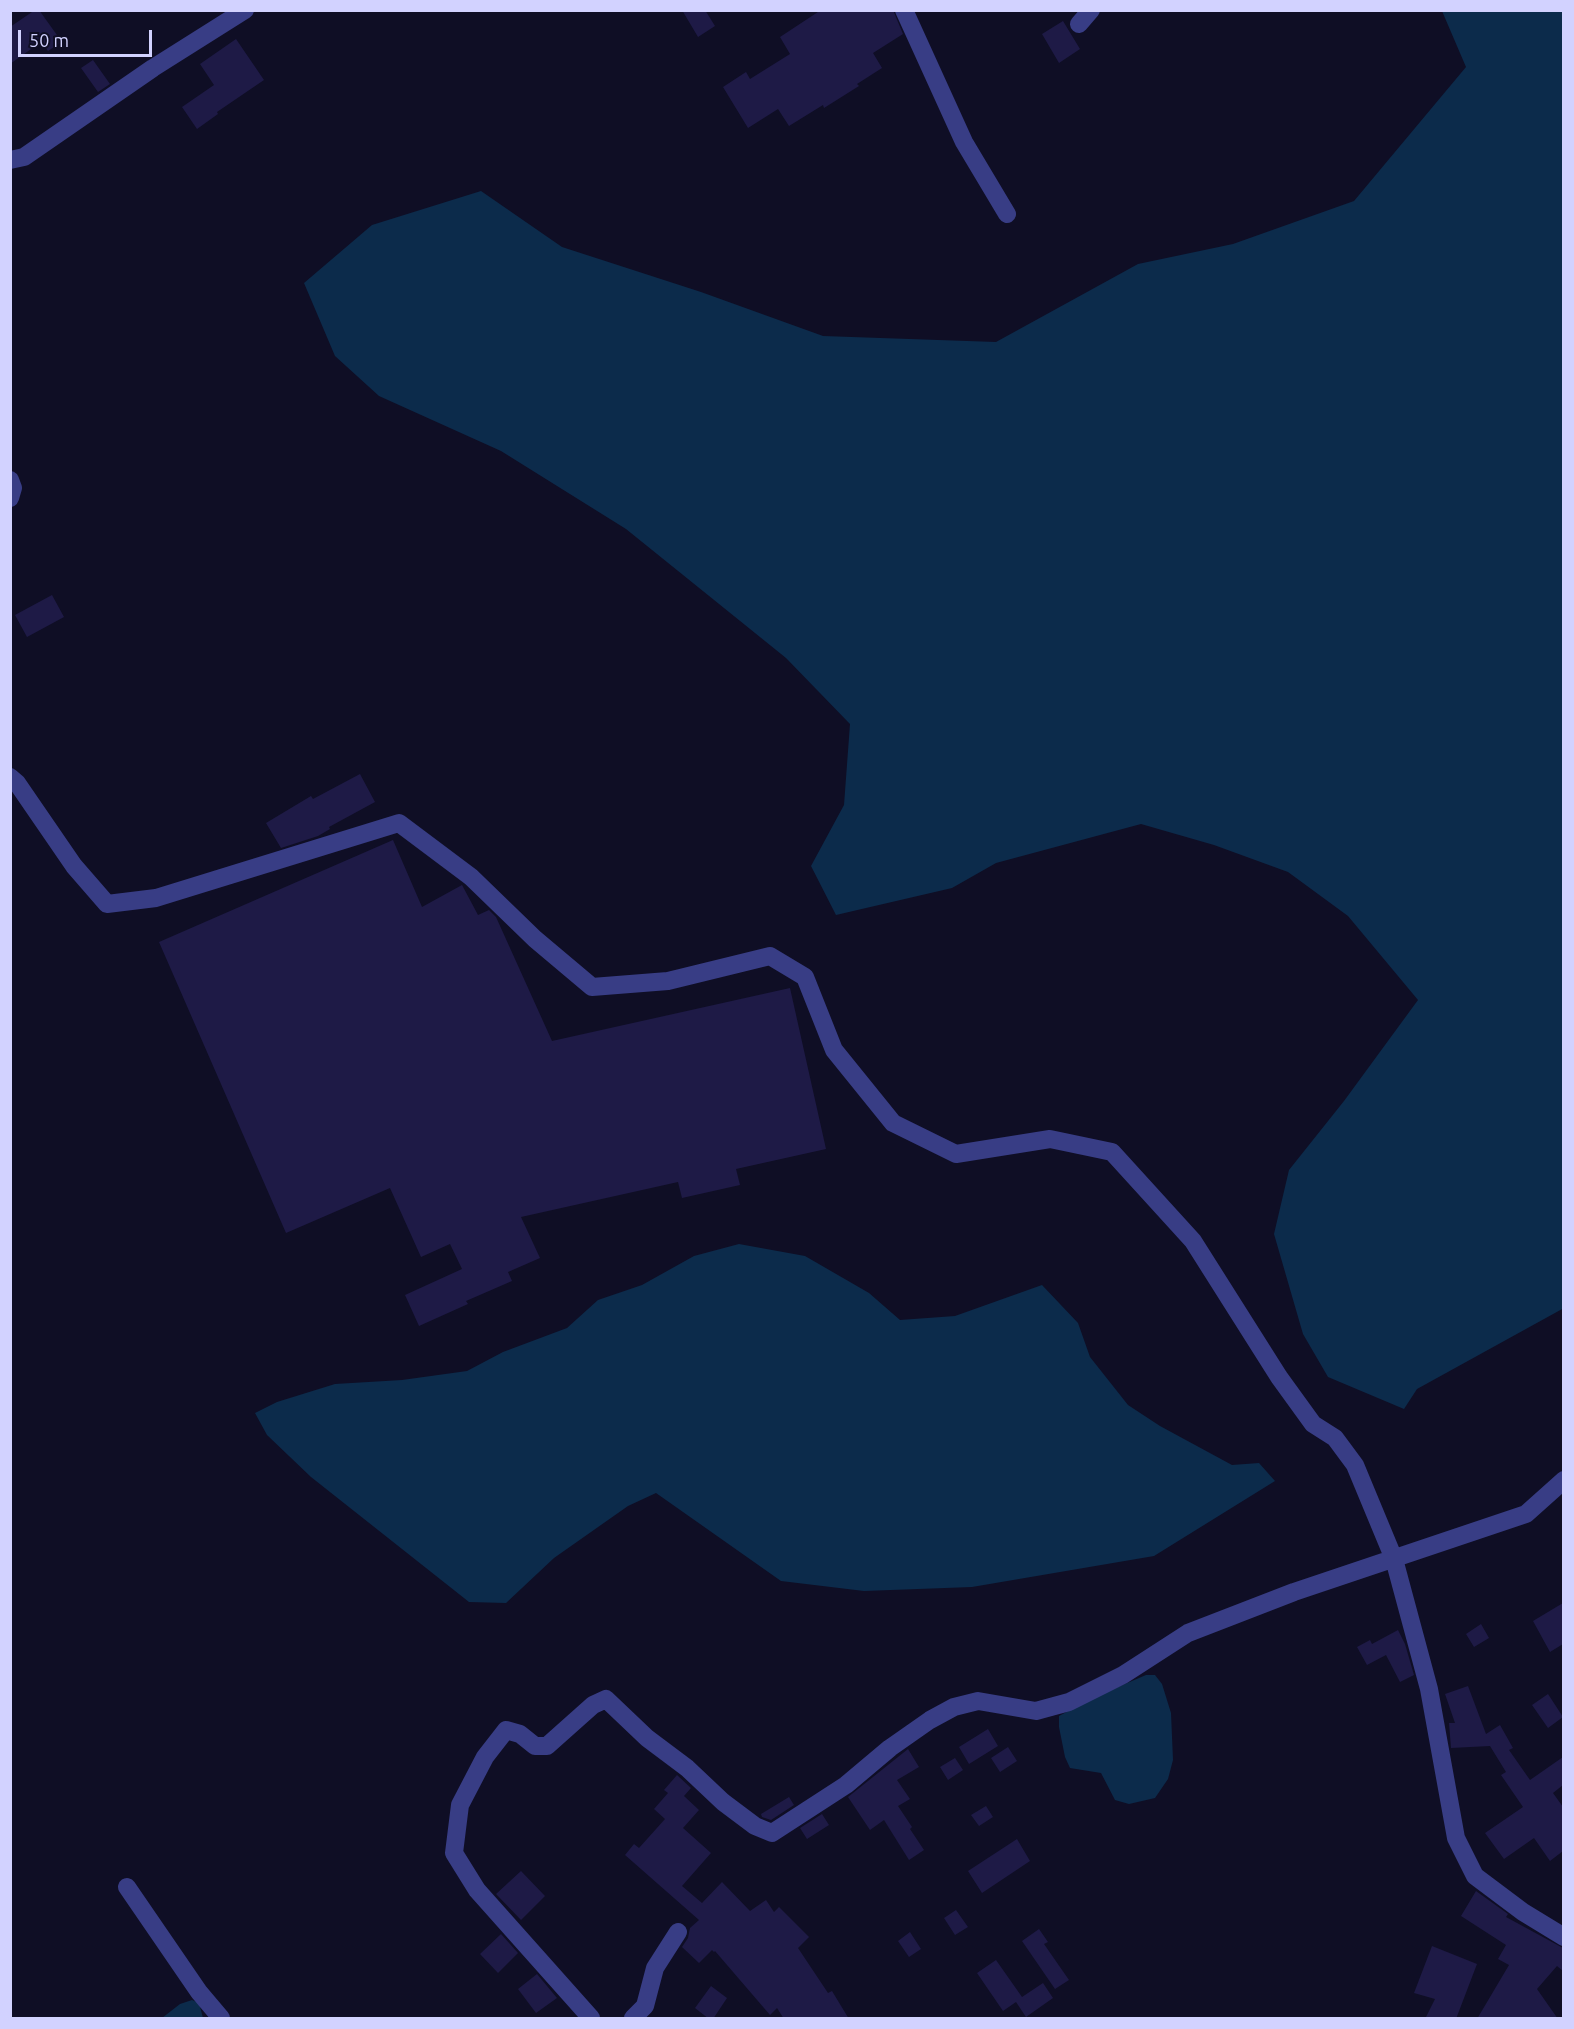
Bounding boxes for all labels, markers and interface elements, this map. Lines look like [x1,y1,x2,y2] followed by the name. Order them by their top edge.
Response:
[21,18,154,56] scale bar
[29,30,69,50] text: 50 m

